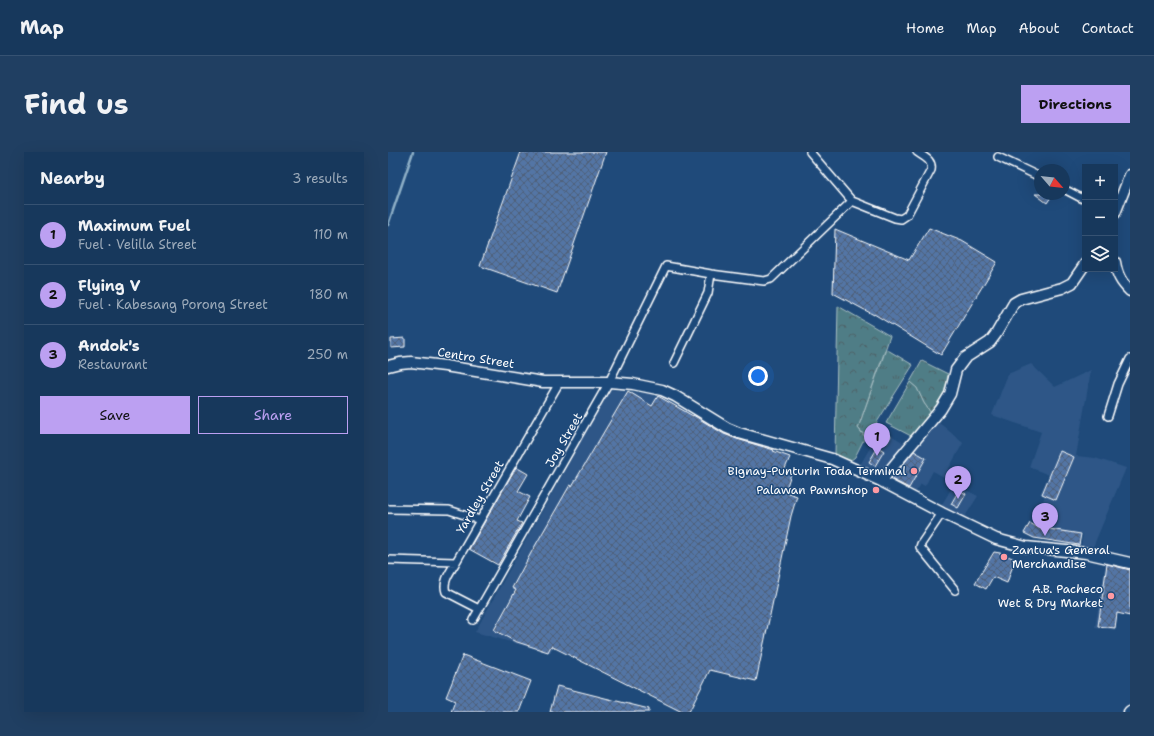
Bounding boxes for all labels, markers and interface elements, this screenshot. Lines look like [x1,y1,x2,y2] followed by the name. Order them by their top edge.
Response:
[20,15,64,40] text: Map
[906,19,945,37] text: Home
[967,19,997,37] text: Map
[1019,19,1060,37] text: About
[1082,19,1134,37] text: Contact
[24,85,129,123] text: Find us
[1021,85,1130,123] button: Directions
[1034,164,1070,200] north arrow
[1082,164,1118,272] map controls
[1082,164,1118,200] button: +
[40,167,105,189] text: Nearby
[292,170,348,187] text: 3 results
[1082,200,1118,236] button: −
[78,216,190,236] text: Maximum Fuel
[50,226,56,243] text: 1
[313,226,348,243] text: 110 m
[78,236,197,253] text: Fuel · Velilla Street
[1082,236,1118,272] button: layers
[78,276,140,296] text: Flying V
[48,286,58,303] text: 2
[309,286,348,303] text: 180 m
[78,296,268,313] text: Fuel · Kabesang Porong Street
[78,336,140,356] text: Andok's
[436,344,516,372] street label: Centro Street
[48,346,58,363] text: 3
[307,346,348,363] text: 250 m
[78,356,148,373] text: Restaurant
[748,366,768,386] your location
[40,396,190,434] button: Save
[198,396,348,434] button: Share
[542,410,586,470] street label: Joy Street
[864,423,890,456] pin: 1
[452,457,508,537] street label: Yardley Street
[728,463,906,479] place label: Bignay-Punturin Toda Terminal
[909,466,919,476] marker: Bignay-Punturin Toda Terminal
[945,466,971,499] pin: 2
[756,482,868,498] place label: Palawan Pawnshop
[871,485,881,495] marker: Palawan Pawnshop
[1032,503,1058,536] pin: 3
[1012,542,1110,572] place label: Zantua's General Merchandise
[999,552,1009,562] marker: Zantua's General Merchandise
[998,581,1103,611] place label: A.B. Pacheco Wet & Dry Market
[1106,591,1116,601] marker: A.B. Pacheco Wet & Dry Market

